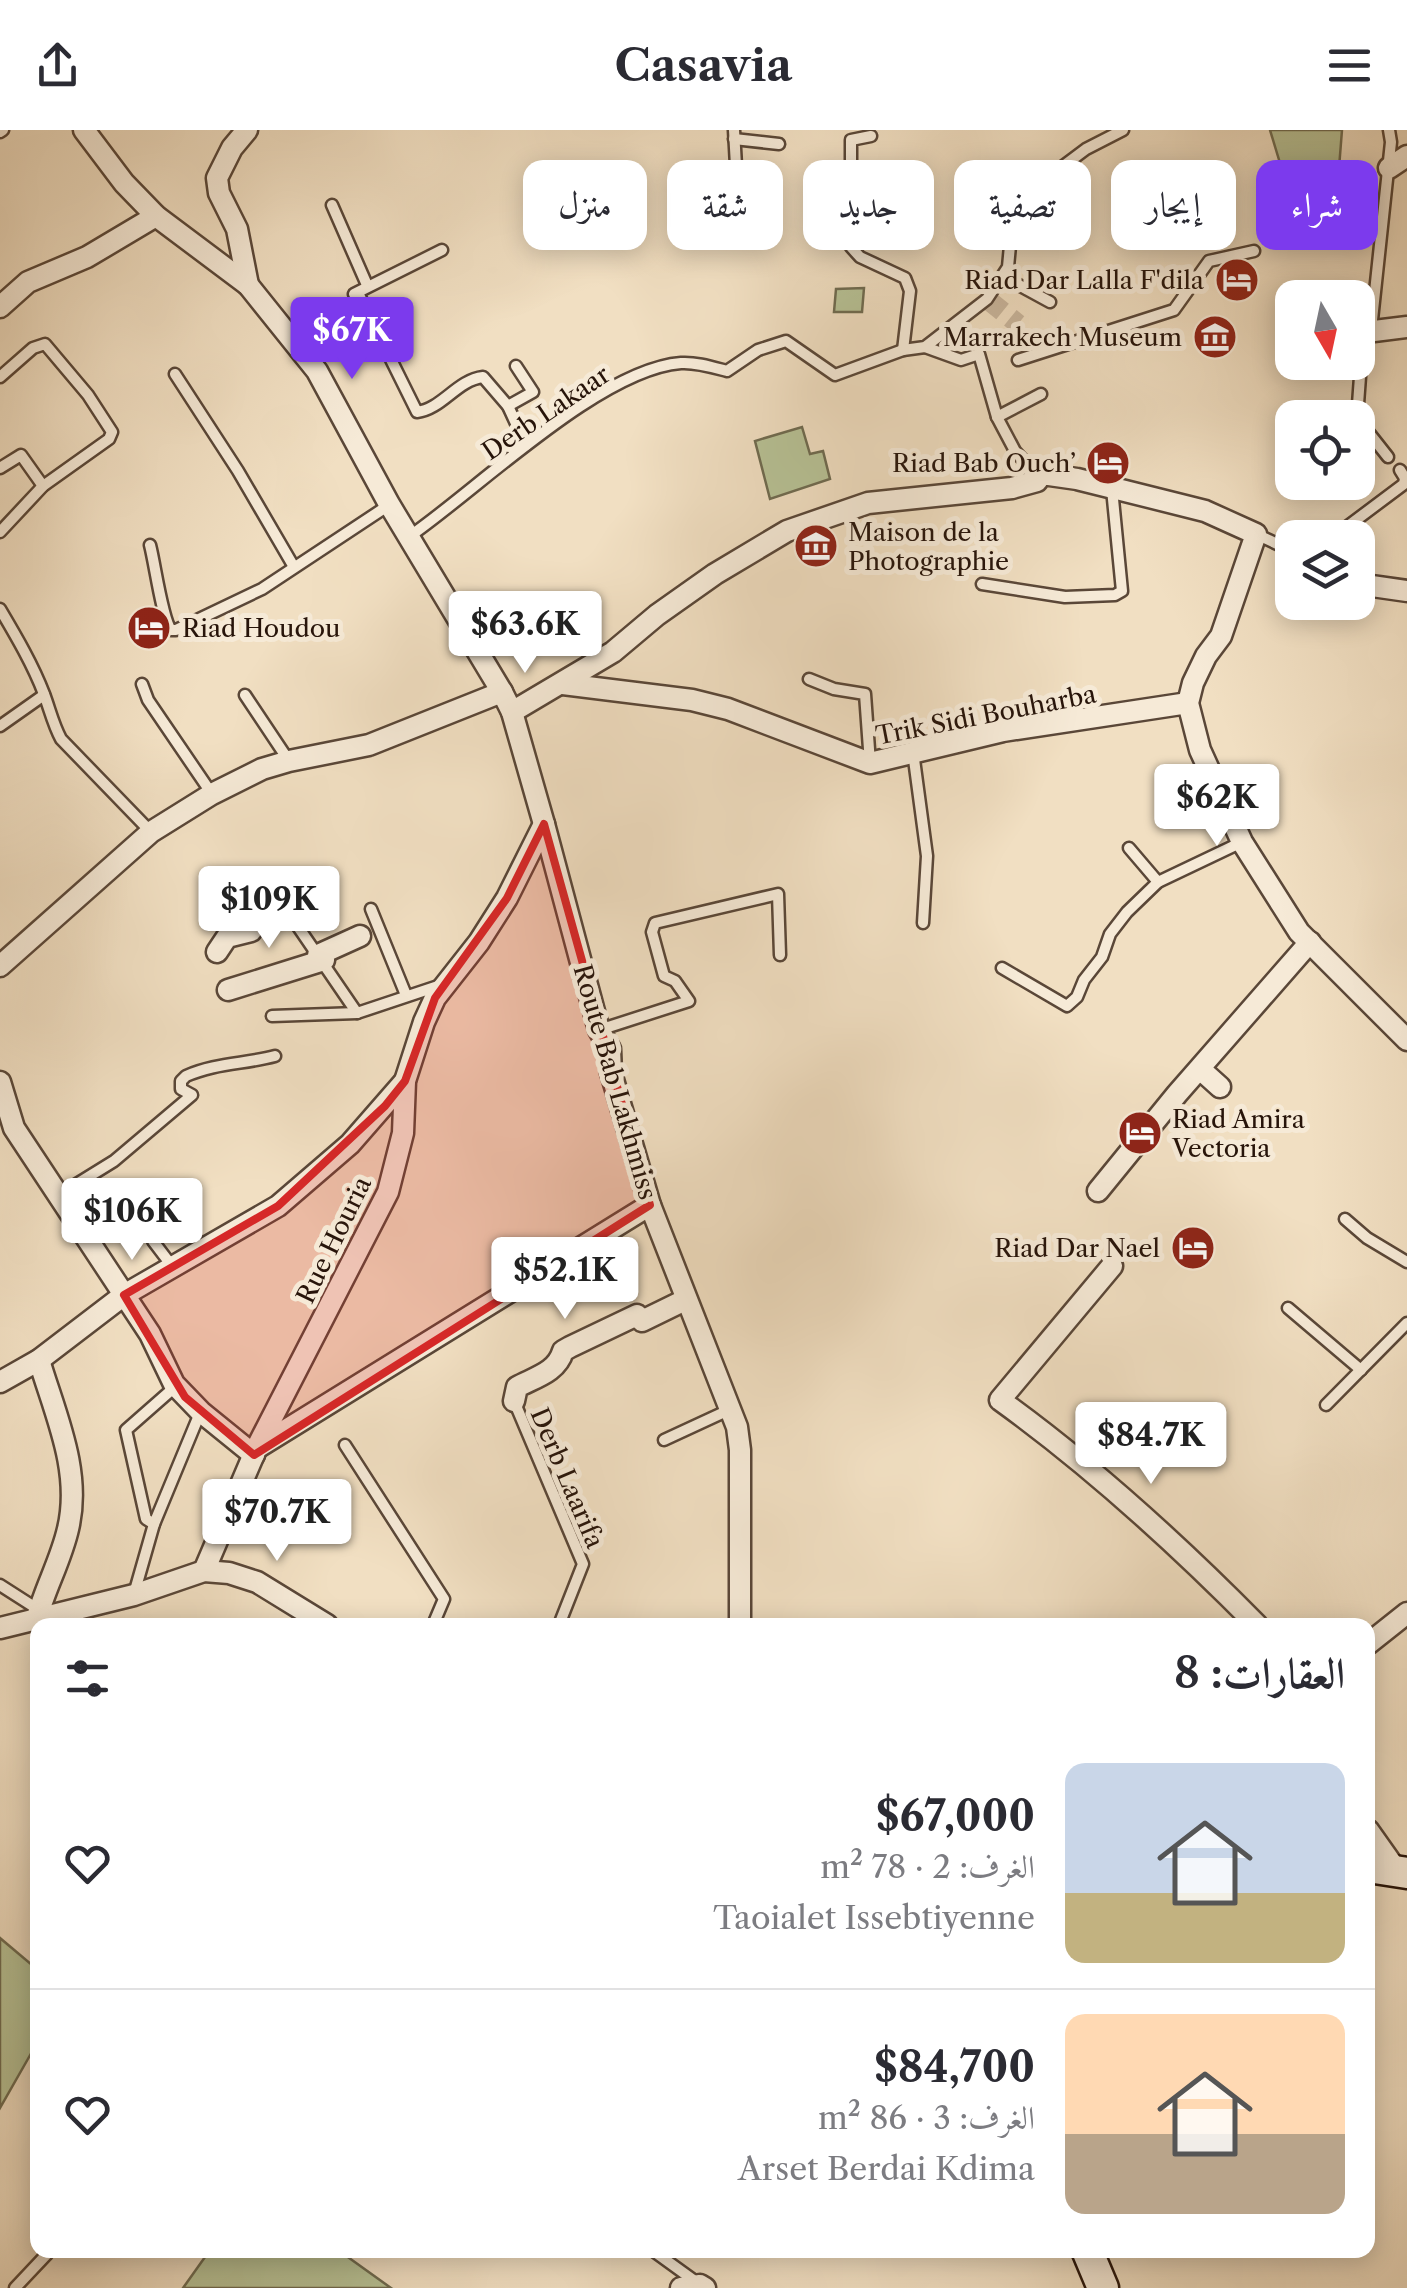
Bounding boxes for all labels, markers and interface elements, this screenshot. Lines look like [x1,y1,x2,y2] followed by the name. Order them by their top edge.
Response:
[615,37,792,93] text: Casavia
[30,38,85,93] icon: share
[1322,38,1377,93] icon: menu
[523,160,647,250] chip: منزل
[667,160,783,250] chip: شقة
[803,160,934,250] chip: جديد
[954,160,1091,250] chip: تصفية
[1111,160,1236,250] chip: إيجار
[1256,160,1378,250] chip: شراء
[1214,257,1260,303] hotel icon: Riad Dar Lalla F'dila
[964,265,1205,296] place label: Riad Dar Lalla F'dila
[1275,280,1375,380] north arrow
[1275,280,1375,620] map controls
[293,297,411,382] pin: $67K
[313,310,391,349] text: $67K
[1192,314,1238,360] museum icon: Marrakech Museum
[943,322,1182,353] place label: Marrakech Museum
[476,359,616,467] street label: Derb Lakaar
[1275,400,1375,500] button: locate
[1085,440,1131,486] hotel icon: Riad Bab Ouch’
[892,448,1076,479] place label: Riad Bab Ouch’
[848,517,1009,577] place label: Maison de la Photographie
[1275,520,1375,620] button: layers
[793,523,839,569] museum icon: Maison de la Photographie
[444,591,606,676] pin: $63.6K
[471,604,579,643] text: $63.6K
[126,605,172,651] hotel icon: Riad Houdou
[182,613,340,644] place label: Riad Houdou
[873,678,1100,752] street label: Trik Sidi Bouharba
[1158,764,1276,849] pin: $62K
[1176,777,1258,816] text: $62K
[199,866,339,951] pin: $109K
[220,879,318,918] text: $109K
[567,961,663,1203] street label: Route Bab Lakhmiss
[1171,1104,1306,1164] place label: Riad Amira Vectoria
[1117,1110,1163,1156] hotel icon: Riad Amira Vectoria
[290,1171,378,1308] street label: Rue Houria
[62,1178,202,1263] pin: $106K
[83,1191,181,1230] text: $106K
[1170,1225,1216,1271] hotel icon: Riad Dar Nael
[994,1233,1160,1264] place label: Riad Dar Nael
[484,1237,646,1322] pin: $52.1K
[513,1250,617,1289] text: $52.1K
[1070,1402,1232,1487] pin: $84.7K
[524,1403,611,1554] street label: Derb Laarifa
[1097,1415,1205,1454] text: $84.7K
[196,1479,358,1564] pin: $70.7K
[224,1492,330,1531] text: $70.7K
[1174,1647,1345,1699] text: العقارات: 8
[60,1651,115,1706] icon: filters
[876,1790,1035,1842] text: $67,000
[1145,1803,1265,1923] icon: home
[60,1836,115,1891] icon: heart
[820,1847,1035,1886] text: الغرف: 2 · 78 m²
[713,1898,1035,1937] text: Taoialet Issebtiyenne
[874,2041,1035,2093] text: $84,700
[1145,2054,1265,2174] icon: home
[60,2087,115,2142] icon: heart
[818,2098,1035,2137] text: الغرف: 3 · 86 m²
[738,2149,1035,2188] text: Arset Berdai Kdima

